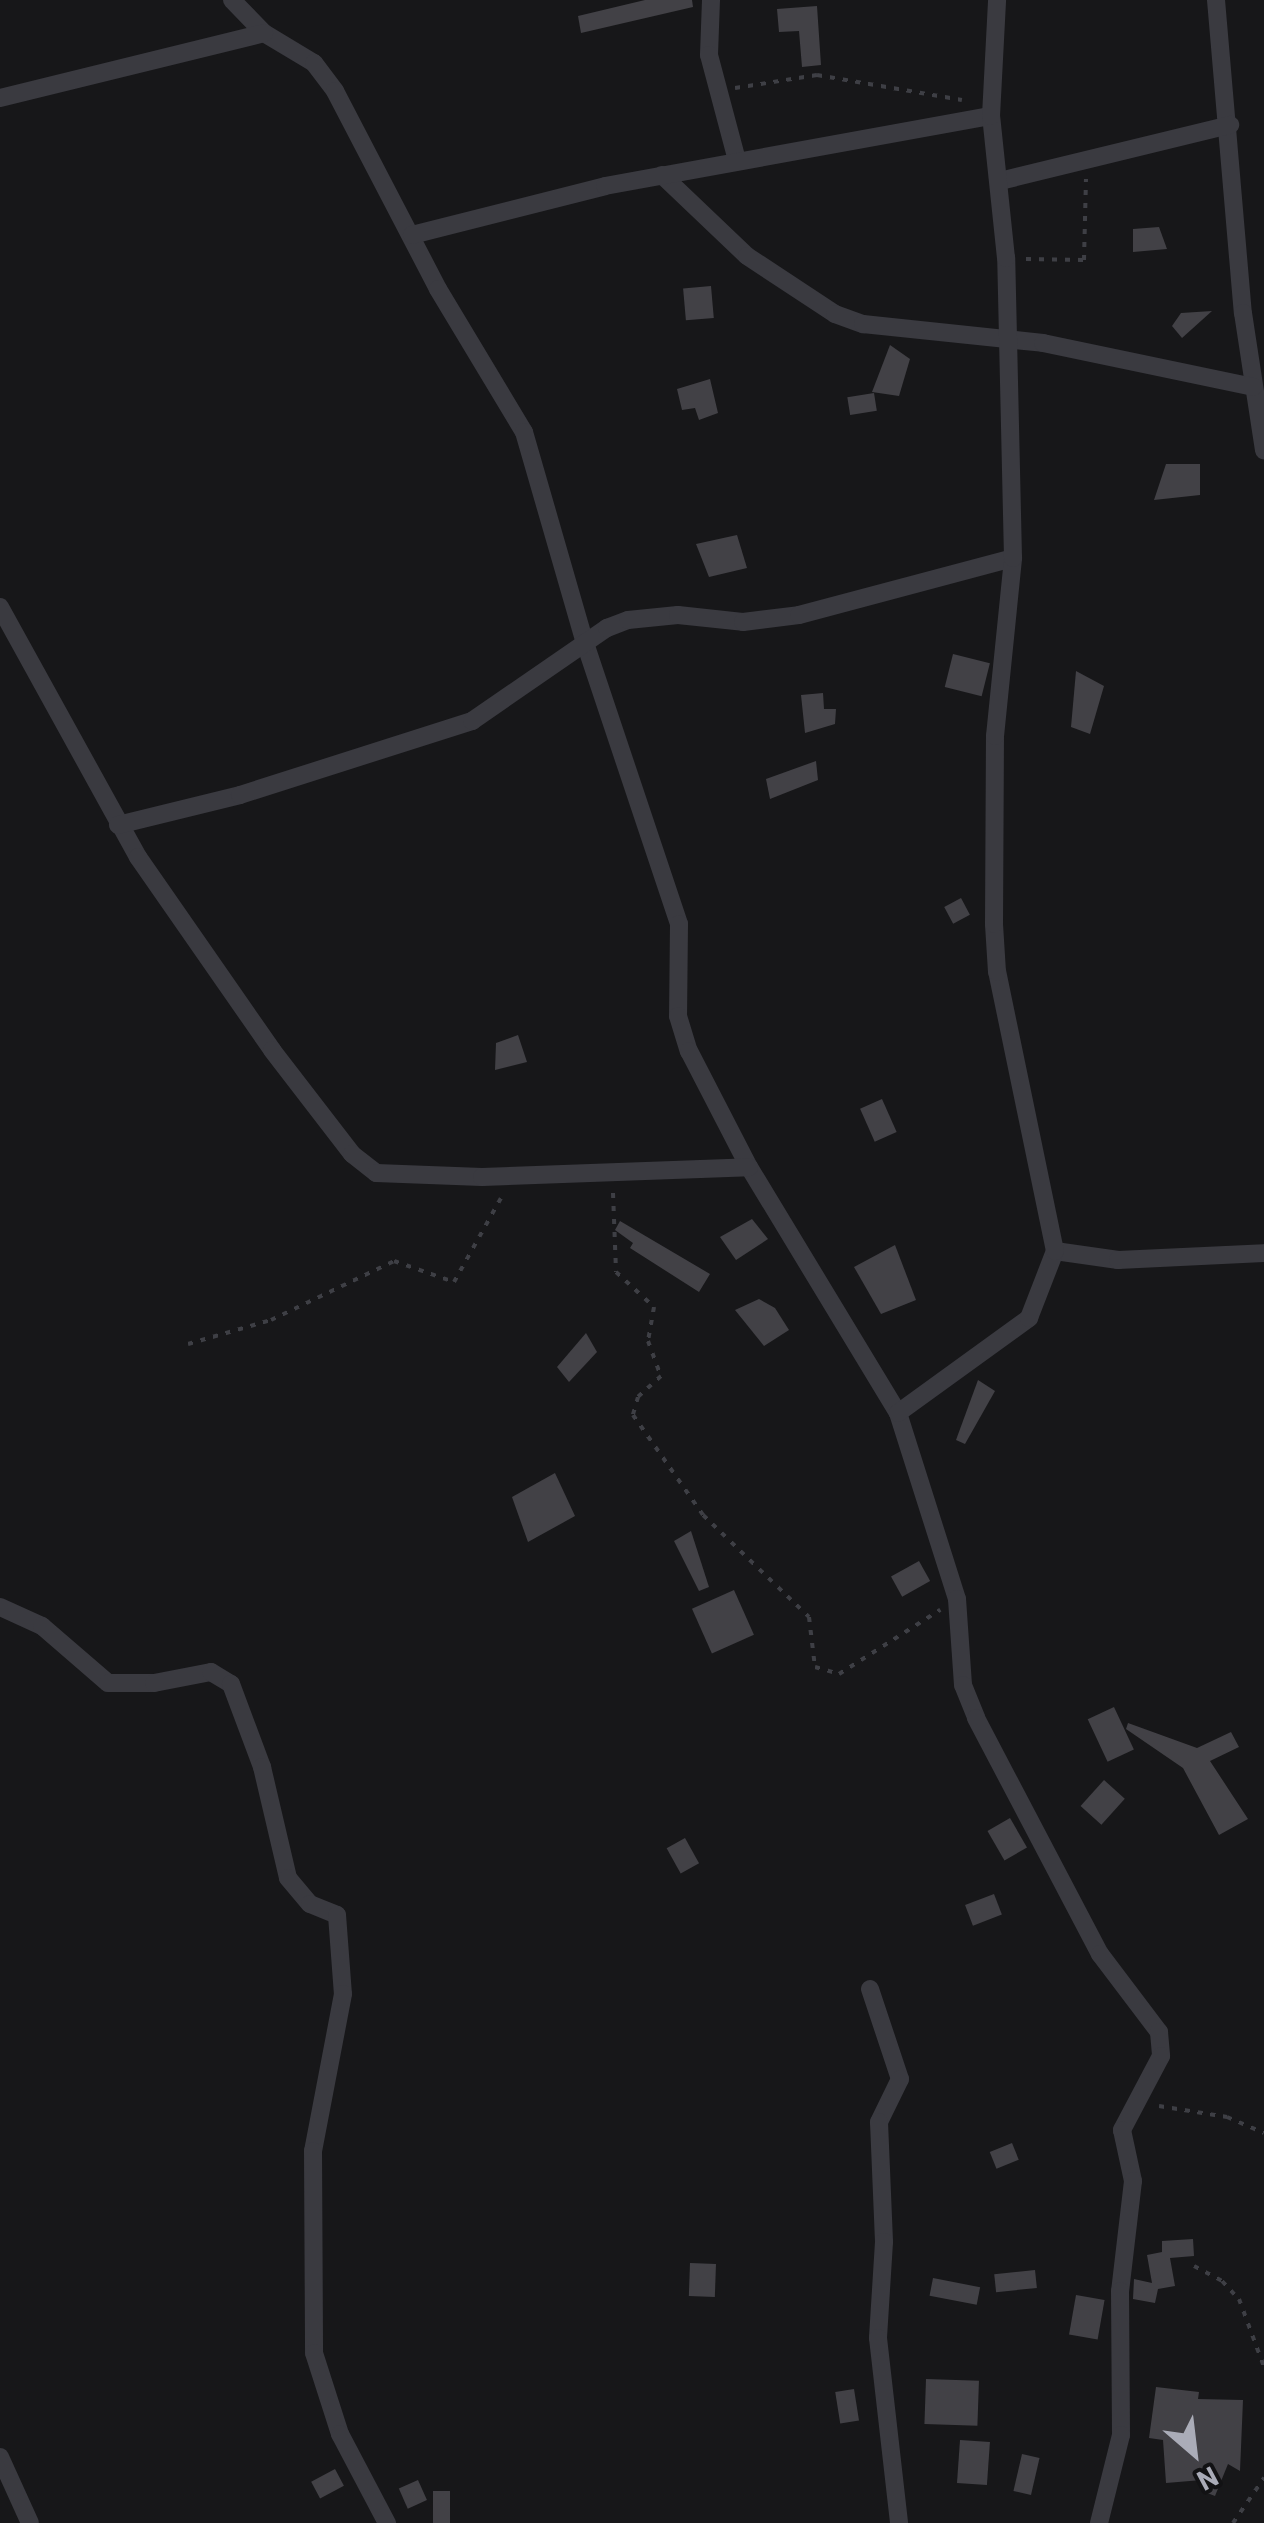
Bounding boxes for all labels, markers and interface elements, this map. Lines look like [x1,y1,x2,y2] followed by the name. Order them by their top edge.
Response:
[1144,2403,1244,2503] north arrow
[1192,2460,1224,2499] text: N

